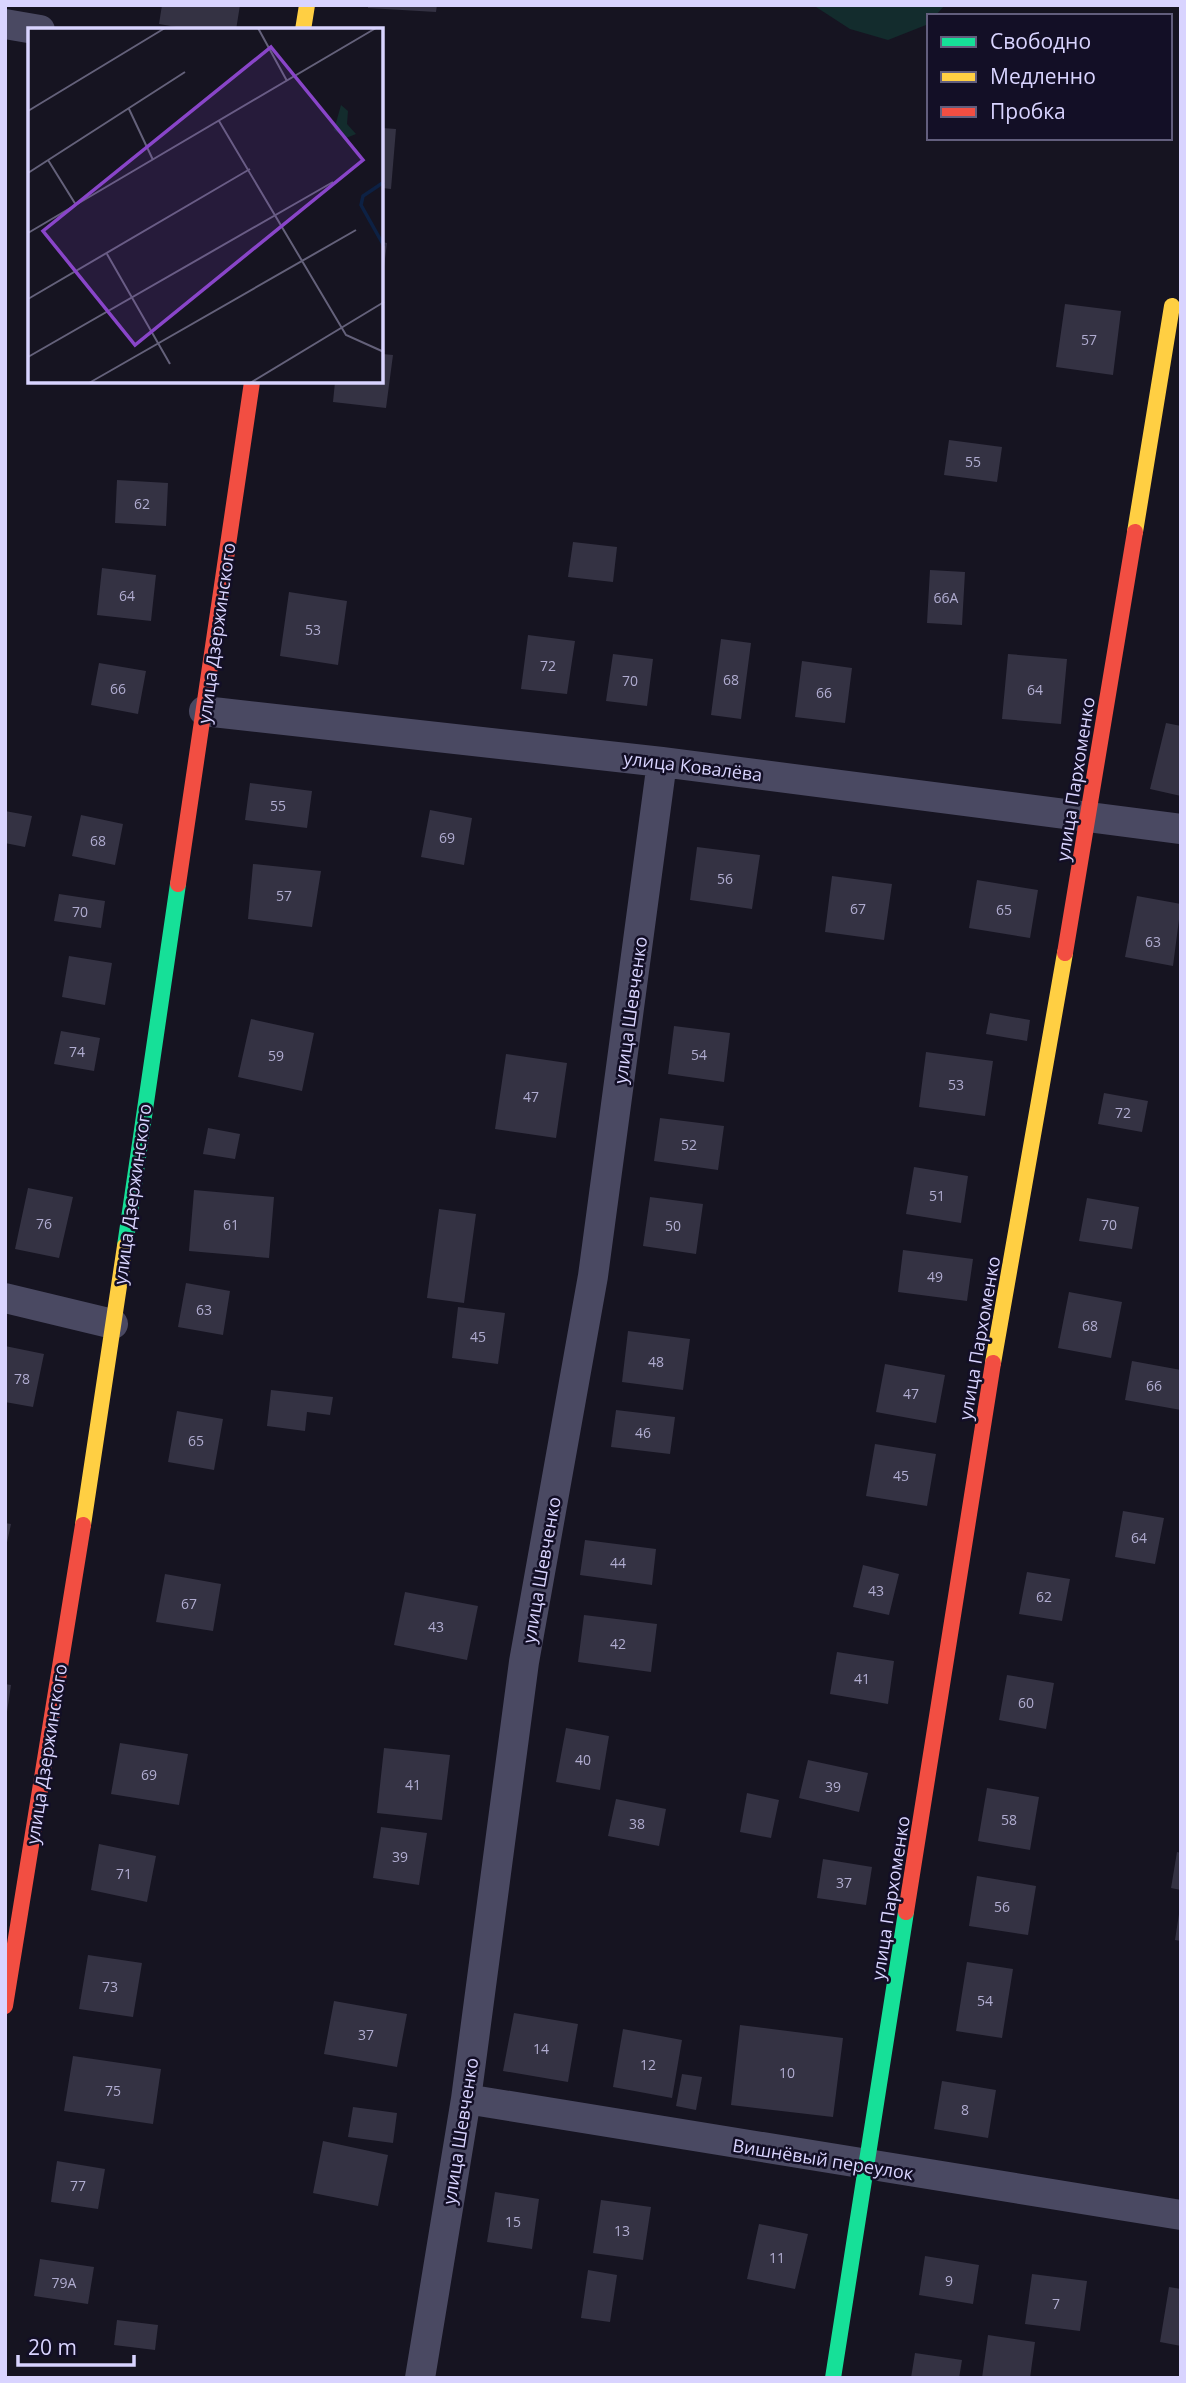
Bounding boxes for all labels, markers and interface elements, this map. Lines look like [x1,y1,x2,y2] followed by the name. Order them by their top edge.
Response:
[927,14,1172,140] legend
[990,27,1091,55] text: Свободно
[28,28,383,383] inset map
[990,62,1096,90] text: Медленно
[990,97,1066,125] text: Пробка
[1081,330,1097,349] house number: 57
[965,452,981,471] house number: 55
[134,494,150,513] house number: 62
[191,541,241,725] street label: улица Дзержинского
[119,586,135,605] house number: 64
[934,588,959,607] house number: 66А
[305,620,321,639] house number: 53
[540,656,556,675] house number: 72
[723,670,739,689] house number: 68
[622,671,638,690] house number: 70
[110,679,126,698] house number: 66
[1027,680,1043,699] house number: 64
[816,683,832,702] house number: 66
[1050,695,1100,863] street label: улица Пархоменко
[622,746,764,786] street label: улица Ковалёва
[270,796,286,815] house number: 55
[439,828,455,847] house number: 69
[90,831,106,850] house number: 68
[717,869,733,888] house number: 56
[276,886,292,905] house number: 57
[850,899,866,918] house number: 67
[996,900,1012,919] house number: 65
[72,902,88,921] house number: 70
[1145,932,1161,951] house number: 63
[608,935,652,1085] street label: улица Шевченко
[69,1042,85,1061] house number: 74
[691,1045,707,1064] house number: 54
[268,1046,284,1065] house number: 59
[948,1075,964,1094] house number: 53
[523,1087,539,1106] house number: 47
[107,1102,157,1286] street label: улица Дзержинского
[1115,1103,1131,1122] house number: 72
[681,1135,697,1154] house number: 52
[929,1186,945,1205] house number: 51
[36,1214,52,1233] house number: 76
[223,1215,239,1234] house number: 61
[1101,1215,1117,1234] house number: 70
[665,1216,681,1235] house number: 50
[953,1254,1005,1422] street label: улица Пархоменко
[927,1267,943,1286] house number: 49
[196,1300,212,1319] house number: 63
[1082,1316,1098,1335] house number: 68
[470,1327,486,1346] house number: 45
[648,1352,664,1371] house number: 48
[14,1369,30,1388] house number: 78
[1146,1376,1162,1395] house number: 66
[903,1384,919,1403] house number: 47
[635,1423,651,1442] house number: 46
[188,1431,204,1450] house number: 65
[893,1466,909,1485] house number: 45
[516,1495,566,1645] street label: улица Шевченко
[1131,1528,1147,1547] house number: 64
[610,1553,626,1572] house number: 44
[868,1581,884,1600] house number: 43
[1036,1587,1052,1606] house number: 62
[181,1594,197,1613] house number: 67
[428,1617,444,1636] house number: 43
[610,1634,626,1653] house number: 42
[20,1662,72,1846] street label: улица Дзержинского
[854,1669,870,1688] house number: 41
[1018,1693,1034,1712] house number: 60
[575,1750,591,1769] house number: 40
[141,1765,157,1784] house number: 69
[405,1775,421,1794] house number: 41
[825,1777,841,1796] house number: 39
[1001,1810,1017,1829] house number: 58
[629,1814,645,1833] house number: 38
[865,1814,915,1982] street label: улица Пархоменко
[392,1847,408,1866] house number: 39
[116,1864,132,1883] house number: 71
[836,1873,852,1892] house number: 37
[994,1897,1010,1916] house number: 56
[102,1977,118,1996] house number: 73
[977,1991,993,2010] house number: 54
[358,2025,374,2044] house number: 37
[533,2039,549,2058] house number: 14
[640,2055,656,2074] house number: 12
[437,2056,483,2206] street label: улица Шевченко
[779,2063,795,2082] house number: 10
[105,2081,121,2100] house number: 75
[961,2100,969,2119] house number: 8
[731,2133,916,2185] street label: Вишнёвый переулок
[70,2176,86,2195] house number: 77
[505,2212,521,2231] house number: 15
[614,2221,630,2240] house number: 13
[769,2248,785,2267] house number: 11
[945,2271,953,2290] house number: 9
[52,2273,77,2292] house number: 79А
[1052,2294,1060,2313] house number: 7
[18,2324,133,2368] scale bar
[28,2333,77,2361] text: 20 m

